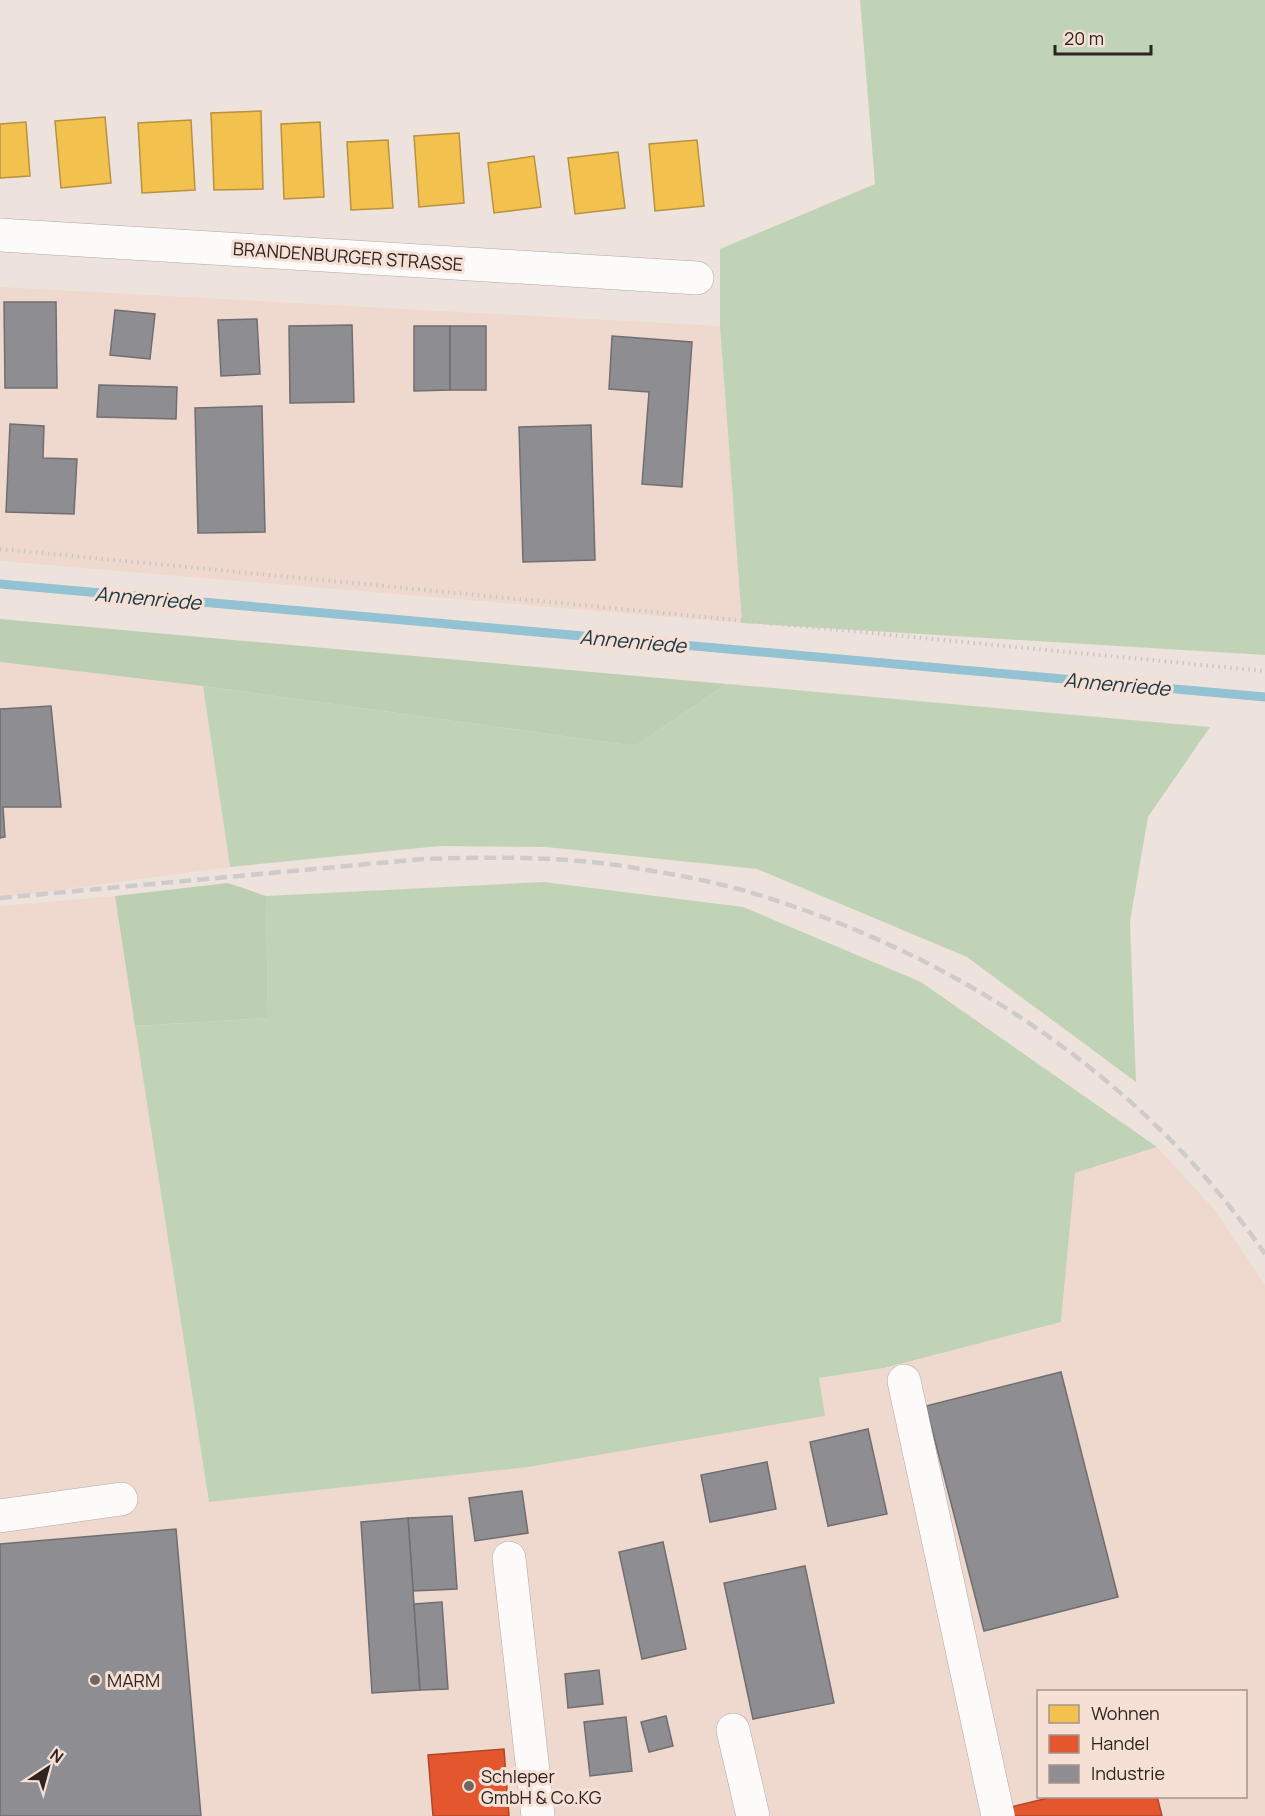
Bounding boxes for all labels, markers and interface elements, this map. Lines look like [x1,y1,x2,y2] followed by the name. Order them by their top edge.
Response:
[1055,18,1151,56] scale bar
[1064,26,1104,50] text: 20 m
[232,236,464,276] street label: BRANDENBURGER STRASSE
[94,580,204,616] water label: Annenriede
[579,623,689,659] water label: Annenriede
[1063,666,1173,702] water label: Annenriede
[107,1668,160,1692] place label: MARM
[88,1673,102,1687] marker: MARM
[1037,1690,1247,1798] legend
[1091,1701,1160,1725] text: Wohnen
[1091,1731,1149,1755] text: Handel
[18,1738,78,1798] north arrow
[46,1744,68,1768] text: N
[1091,1761,1165,1785] text: Industrie
[481,1764,602,1809] place label: Schleper GmbH & Co.KG
[462,1779,476,1793] marker: Schleper GmbH & Co.KG

